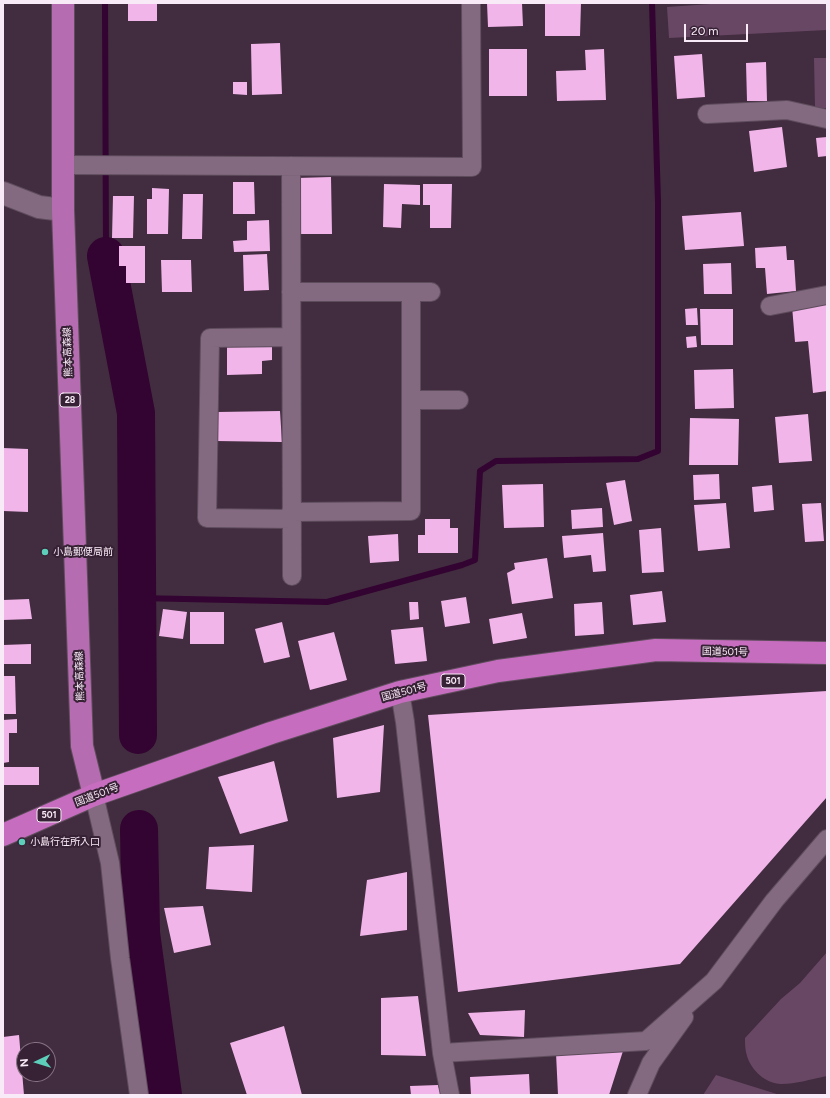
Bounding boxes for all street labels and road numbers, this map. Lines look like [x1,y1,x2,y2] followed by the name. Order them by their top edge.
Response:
[61,327,75,377] street label: 熊本高森線
[60,393,80,407] road number: 28
[702,646,748,658] street label: 国道501号
[73,651,87,701] street label: 熊本高森線
[441,674,465,688] road number: 501
[380,680,428,704] street label: 国道501号
[73,781,121,809] street label: 国道501号
[37,808,61,822] road number: 501

